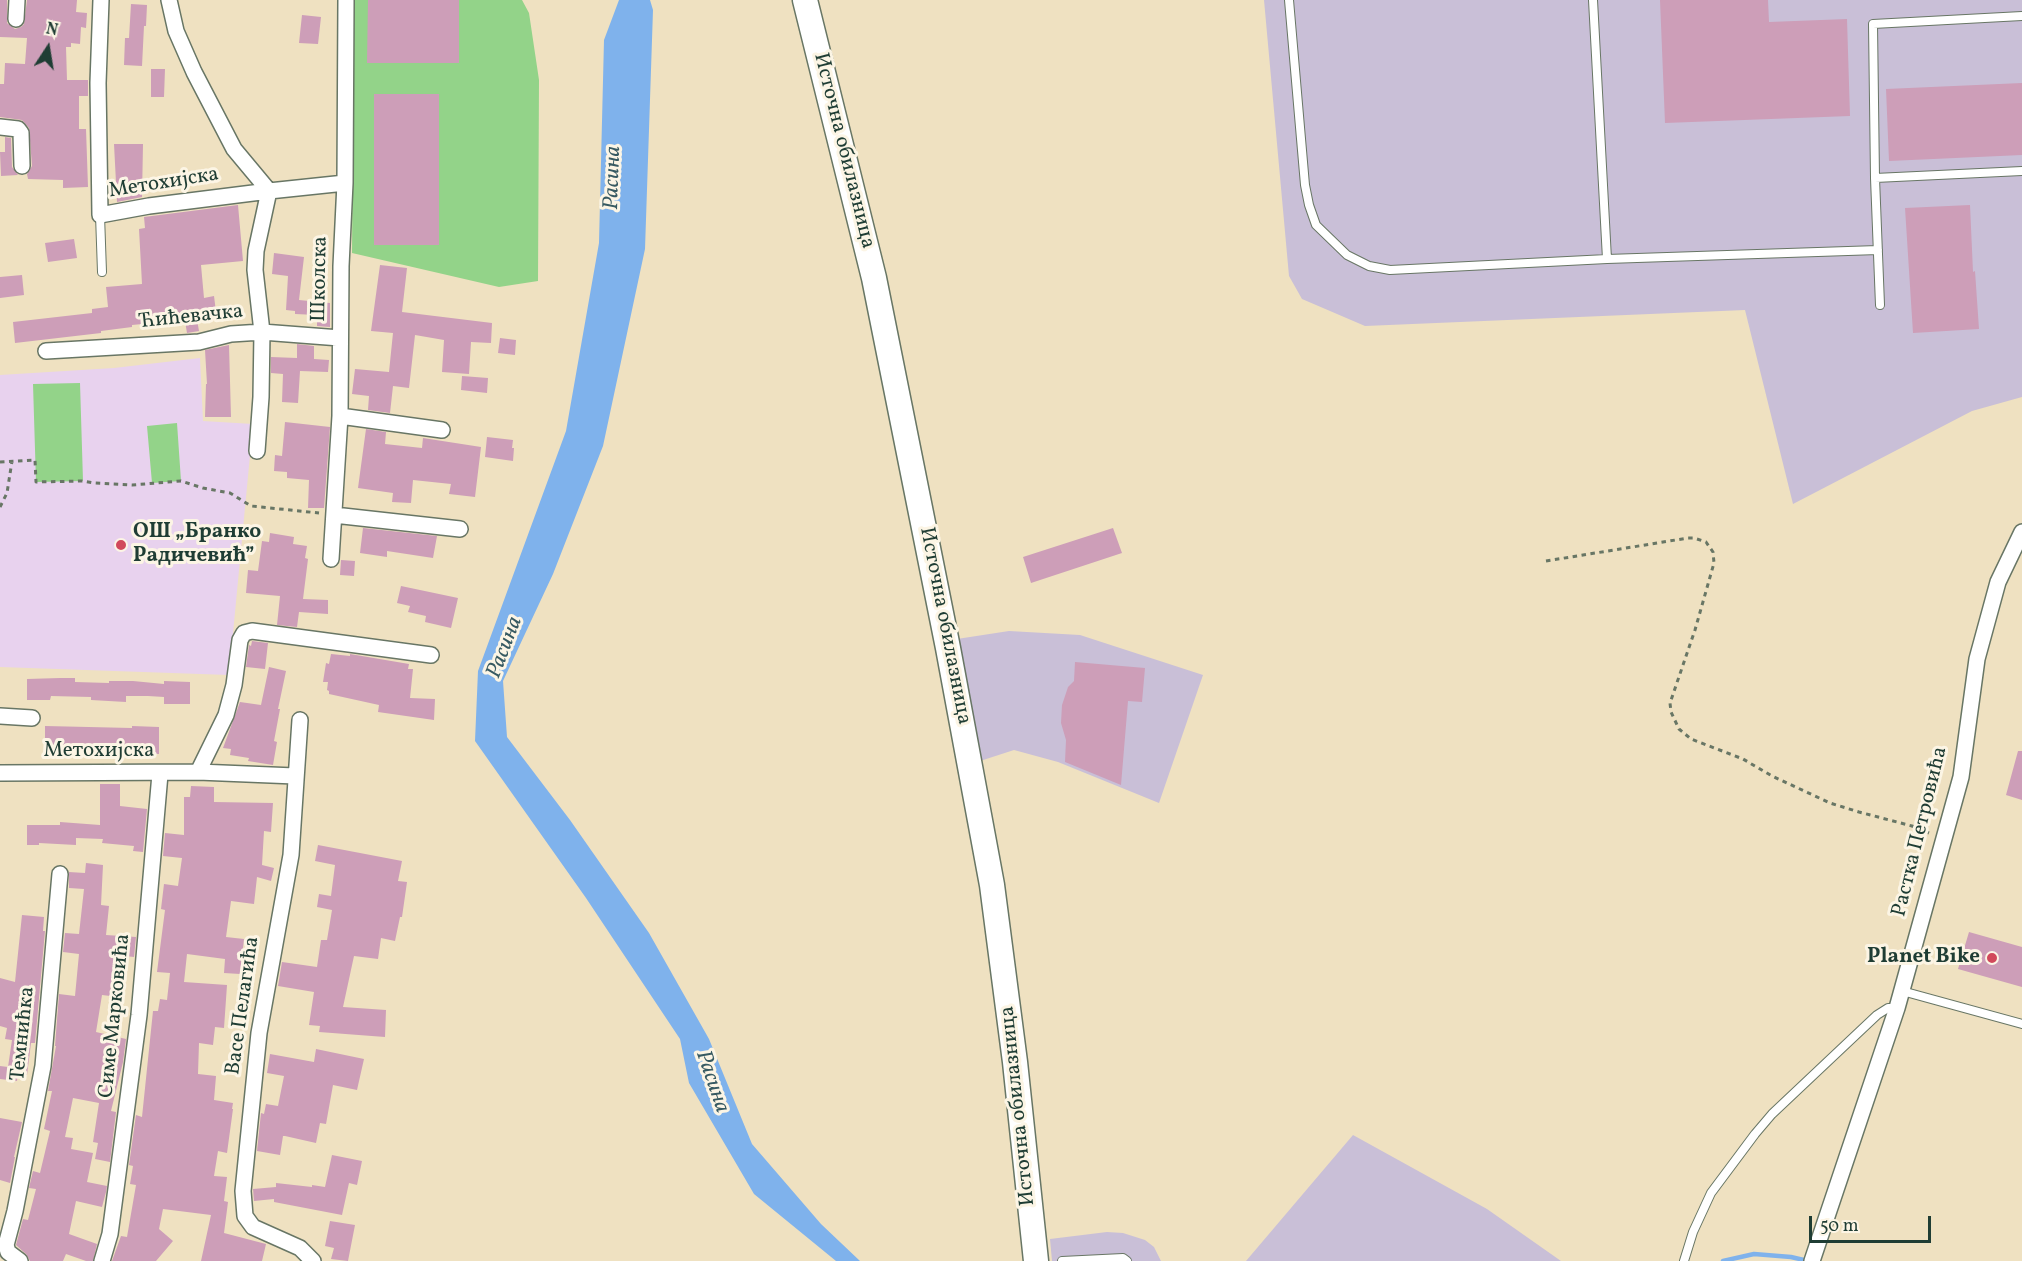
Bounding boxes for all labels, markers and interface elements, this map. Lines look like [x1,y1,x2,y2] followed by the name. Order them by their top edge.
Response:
[18,18,78,78] north arrow
[44,18,60,42] text: N
[806,51,880,251] street label: Источна обилазница
[600,146,628,210] water label: Расина
[107,163,221,205] street label: Метохијска
[308,236,334,322] street label: Школска
[137,300,245,336] street label: Ћићевачка
[133,520,261,570] place label: ОШ „Бранко Радичевић”
[912,525,976,727] street label: Источна обилазница
[114,538,128,552] marker: ОШ „Бранко Радичевић”
[482,613,530,683] water label: Расина
[44,739,154,765] street label: Метохијска
[1888,744,1954,920] street label: Растка Петровића
[95,933,137,1099] street label: Симе Марковића
[222,935,266,1077] street label: Васе Пелагића
[1867,945,1980,971] place label: Planet Bike
[1985,951,1999,965] marker: Planet Bike
[7,985,41,1083] street label: Темнићка
[996,1005,1042,1207] street label: Источна обилазница
[688,1047,734,1117] water label: Расина
[1812,1204,1934,1242] scale bar
[1820,1214,1859,1239] text: 50 m

